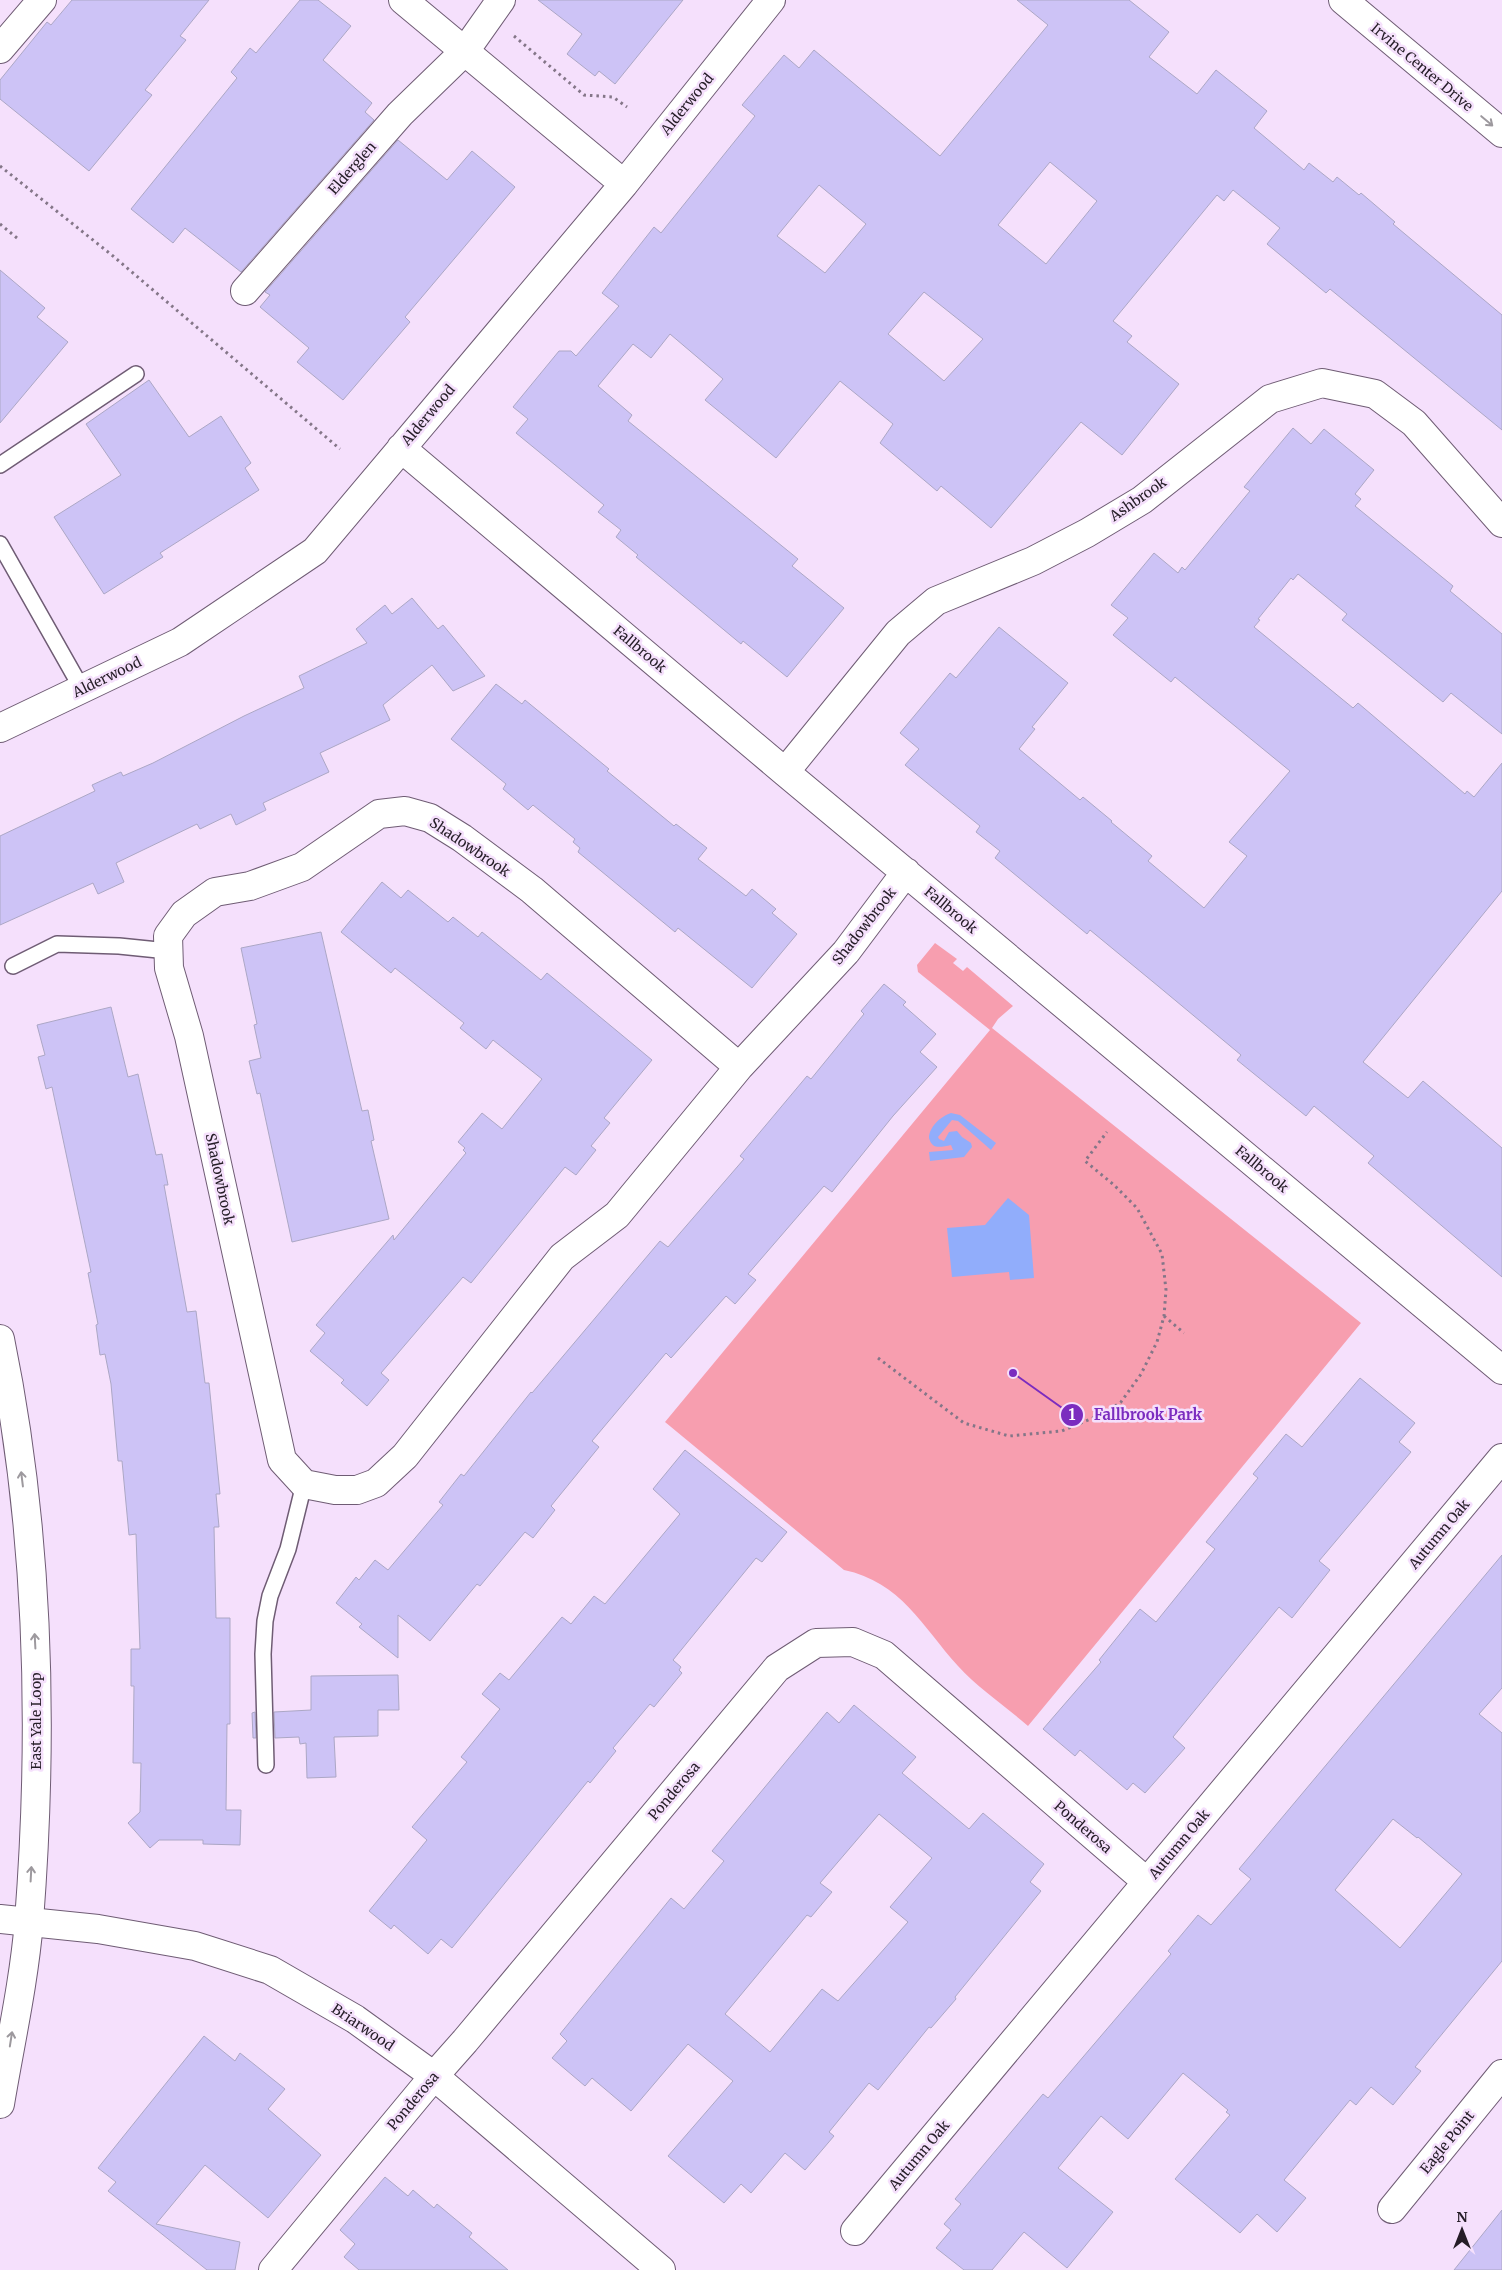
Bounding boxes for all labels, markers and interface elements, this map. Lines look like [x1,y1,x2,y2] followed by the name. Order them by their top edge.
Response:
[1367,19,1477,115] street label: Irvine Center Drive
[656,69,718,139] street label: Alderwood
[1481,116,1494,127] one-way arrow
[324,138,380,198] street label: Elderglen
[397,380,459,450] street label: Alderwood
[1105,473,1170,526] street label: Ashbrook
[610,622,670,676] street label: Fallbrook
[69,652,145,702] street label: Alderwood
[426,813,514,881] street label: Shadowbrook
[921,883,981,937] street label: Fallbrook
[828,884,900,968] street label: Shadowbrook
[202,1132,239,1227] street label: Shadowbrook
[1232,1142,1292,1196] street label: Fallbrook
[1059,1400,1213,1430] callout: Fallbrook Park
[1069,1405,1076,1424] text: 1
[1094,1405,1203,1424] text: Fallbrook Park
[17,1472,27,1488] one-way arrow
[1404,1495,1473,1573] street label: Autumn Oak
[30,1634,39,1650] one-way arrow
[27,1672,45,1770] street label: East Yale Loop
[644,1758,704,1824] street label: Ponderosa
[1050,1797,1116,1857] street label: Ponderosa
[1144,1805,1213,1883] street label: Autumn Oak
[27,1866,36,1882] one-way arrow
[328,2000,398,2055] street label: Briarwood
[6,2031,16,2047] one-way arrow
[383,2068,443,2134] street label: Ponderosa
[1416,2106,1478,2177] street label: Eagle Point
[884,2116,953,2194] street label: Autumn Oak
[1437,2205,1487,2255] north arrow
[1456,2208,1468,2226] text: N

